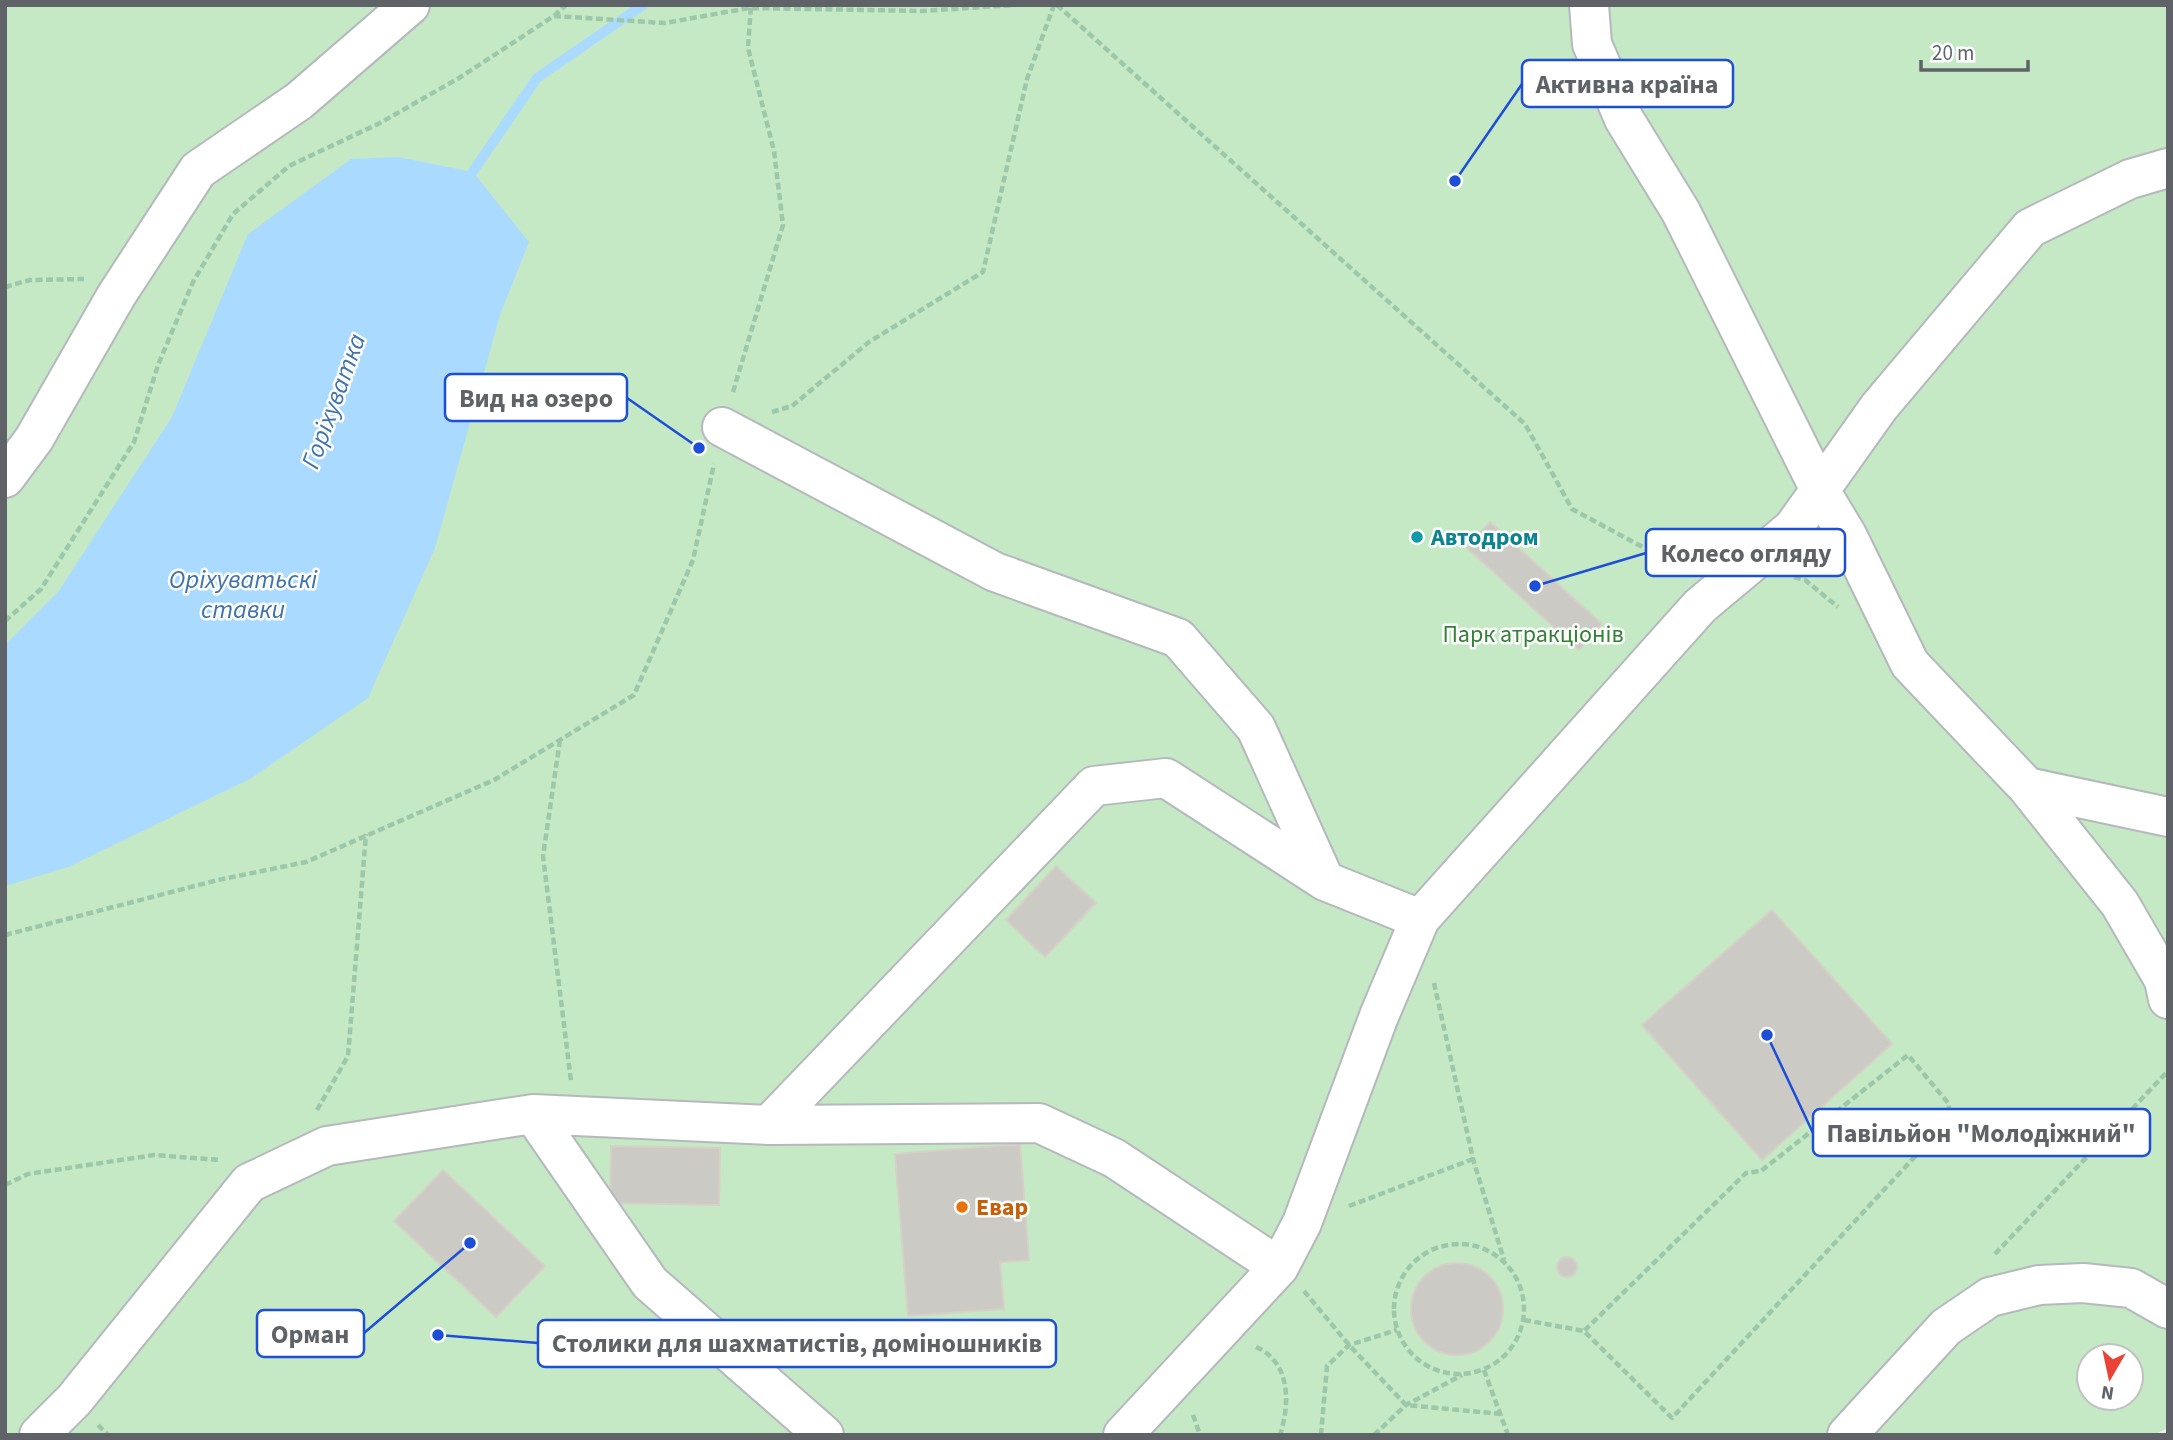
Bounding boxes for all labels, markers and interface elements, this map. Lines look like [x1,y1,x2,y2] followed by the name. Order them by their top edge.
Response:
[1921,28,2028,72] scale bar
[1932,38,1974,68] text: 20 m
[1522,60,1733,107] callout: Активна країна
[1535,66,1718,103] text: Активна країна
[292,328,375,474] water label: Горіхуватка
[445,374,627,421] callout: Вид на озеро
[459,380,613,417] text: Вид на озеро
[1430,520,1539,555] place label: Автодром
[1409,529,1425,545] marker: Автодром
[1646,529,1845,576] callout: Колесо огляду
[1660,535,1832,572] text: Колесо огляду
[169,561,318,628] water label: Оріхуватьскі ставки
[1442,617,1624,652] park label: Парк атракціонів
[1813,1109,2150,1156] callout: Павільйон "Молодіжний"
[1826,1115,2136,1152] text: Павільйон "Молодіжний"
[976,1190,1028,1225] place label: Евар
[954,1199,970,1215] marker: Евар
[257,1310,364,1357] callout: Орман
[271,1316,349,1353] text: Орман
[538,1320,1056,1367] callout: Столики для шахматистів, доміношників
[552,1325,1042,1362] text: Столики для шахматистів, доміношників
[2075,1342,2145,1412] north arrow
[2099,1378,2116,1407] text: N

